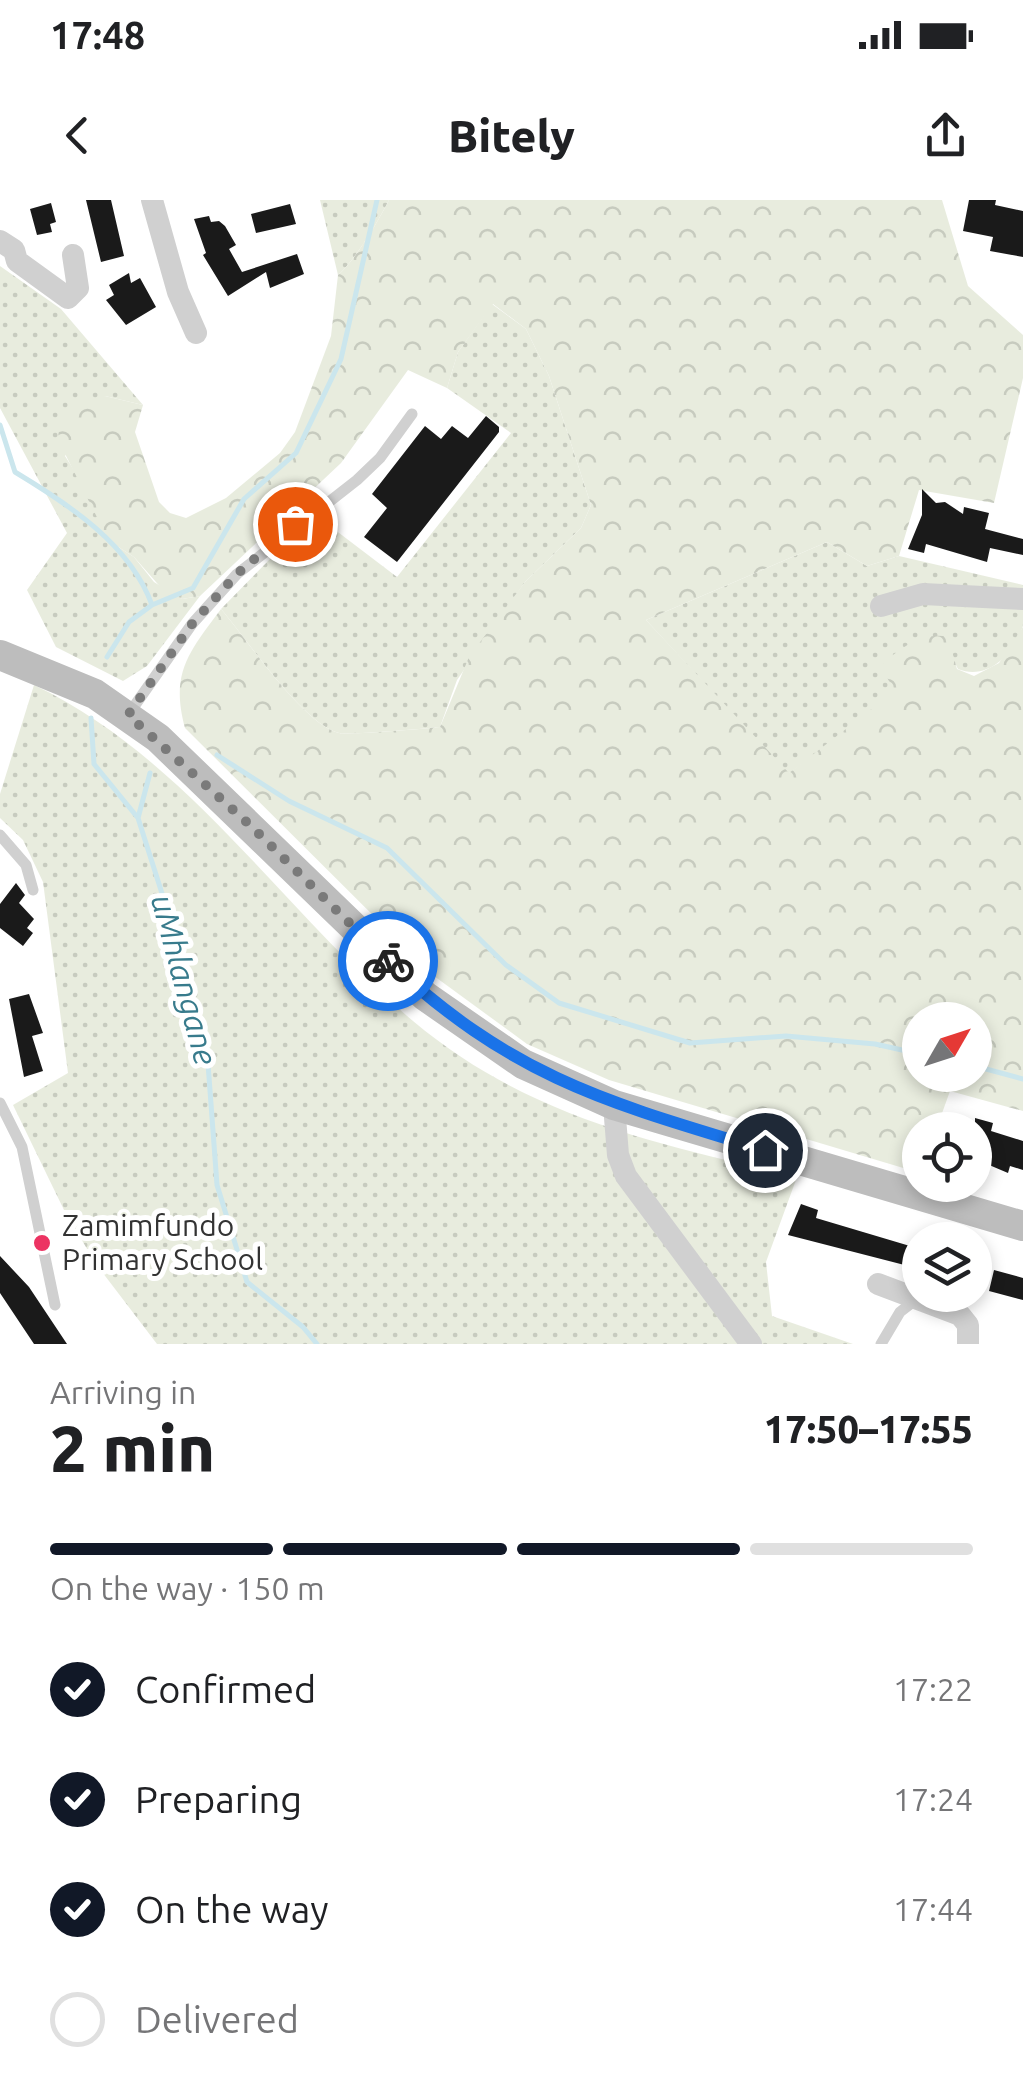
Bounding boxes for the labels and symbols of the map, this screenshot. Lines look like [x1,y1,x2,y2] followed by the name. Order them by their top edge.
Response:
[253,482,338,567] pin
[145,891,225,1069] water label: uMhlangane
[338,911,438,1011] courier
[902,1002,992,1092] north arrow
[723,1108,808,1193] pin
[62,1208,263,1276] place label: Zamimfundo Primary School
[31,1232,53,1254] marker: Zamimfundo Primary School

